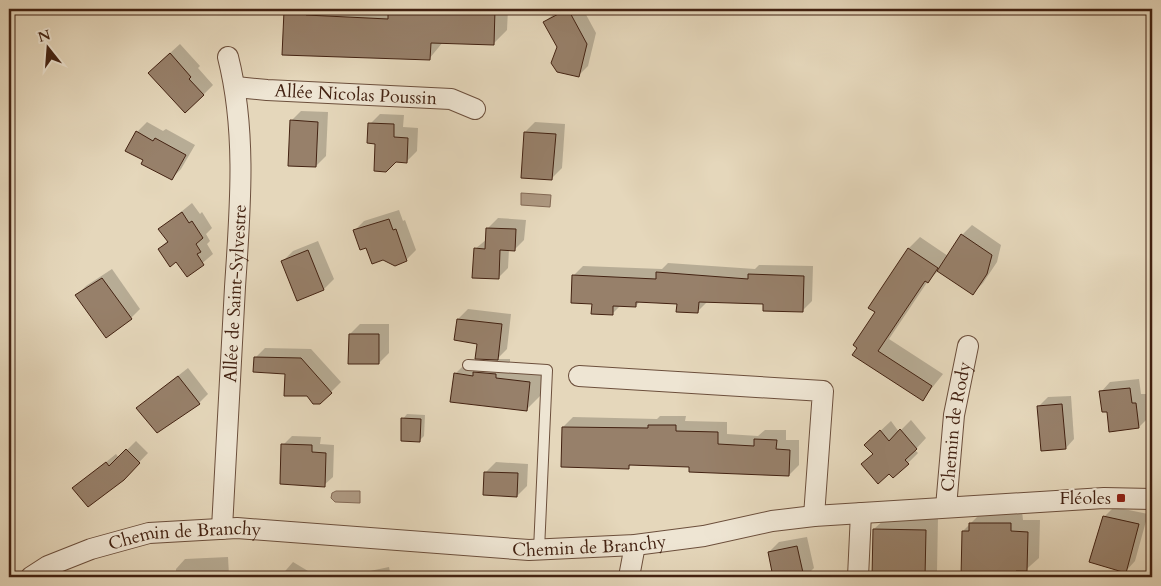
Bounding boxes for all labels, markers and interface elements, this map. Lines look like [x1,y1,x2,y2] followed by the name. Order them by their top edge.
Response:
[22,22,72,72] north arrow
[36,25,53,47] text: N
[274,78,438,111] street label: Allée Nicolas Poussin
[218,204,253,383] street label: Allée de Saint-Sylvestre
[935,359,978,493] street label: Chemin de Rody
[1059,486,1111,511] place label: Fléoles
[1115,492,1127,504] marker: Fléoles
[106,516,263,557] street label: Chemin de Branchy
[511,529,668,563] street label: Chemin de Branchy

